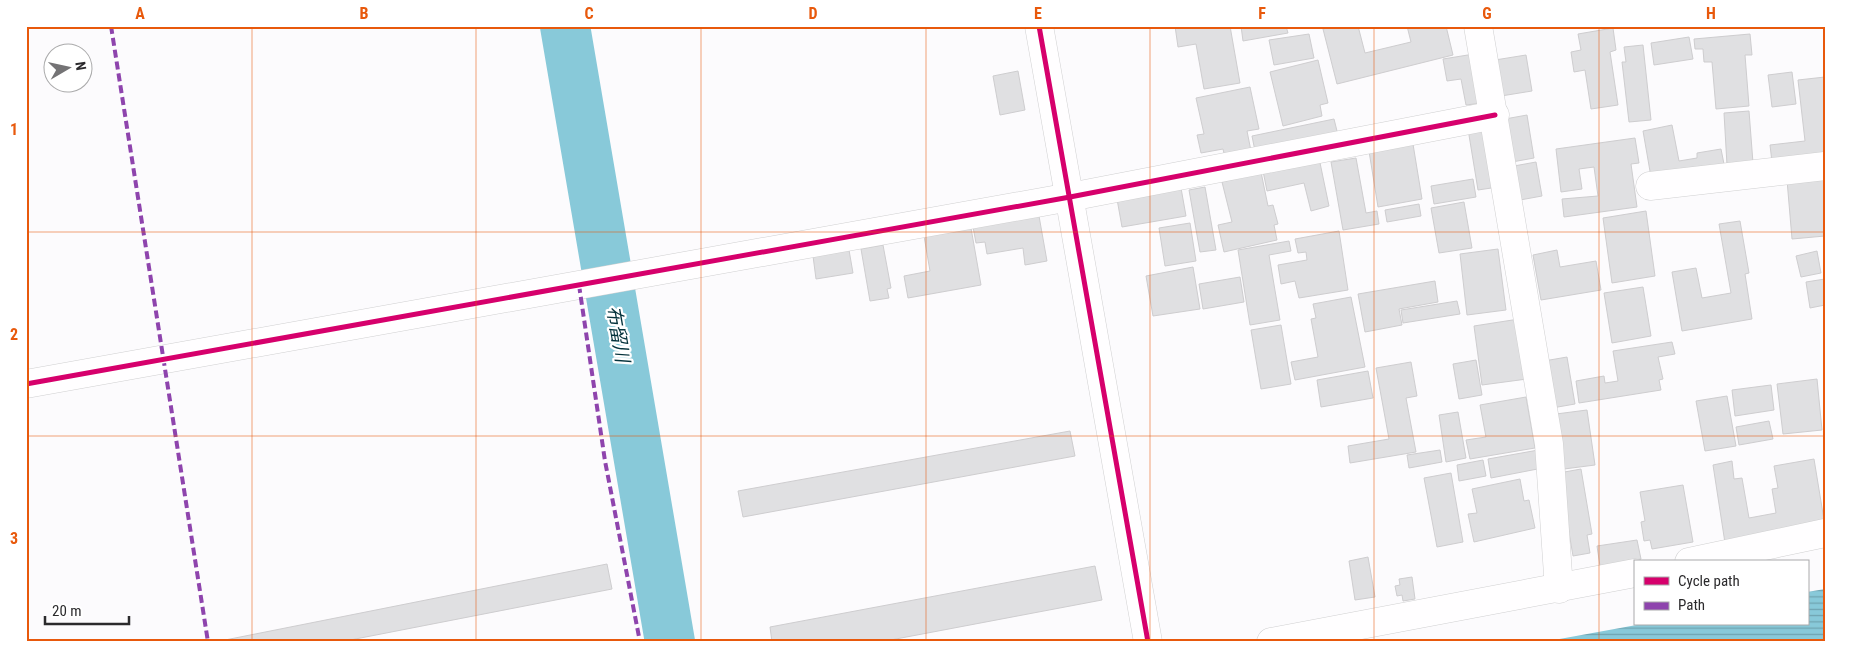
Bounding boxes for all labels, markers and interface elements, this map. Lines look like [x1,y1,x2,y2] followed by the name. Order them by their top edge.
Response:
[135,4,145,23] text: A
[360,4,369,23] text: B
[584,4,594,23] text: C
[808,4,818,23] text: D
[1034,4,1042,23] text: E
[1258,4,1266,23] text: F
[1482,4,1492,23] text: G
[1706,4,1716,23] text: H
[42,42,92,92] north arrow
[72,60,89,71] text: N
[10,120,18,139] text: 1
[602,304,635,366] water label: 布留川
[10,325,18,344] text: 2
[10,529,18,548] text: 3
[1634,560,1808,626] legend
[1678,572,1740,590] text: Cycle path
[45,593,129,625] scale bar
[1678,596,1705,614] text: Path
[52,602,82,620] text: 20 m

